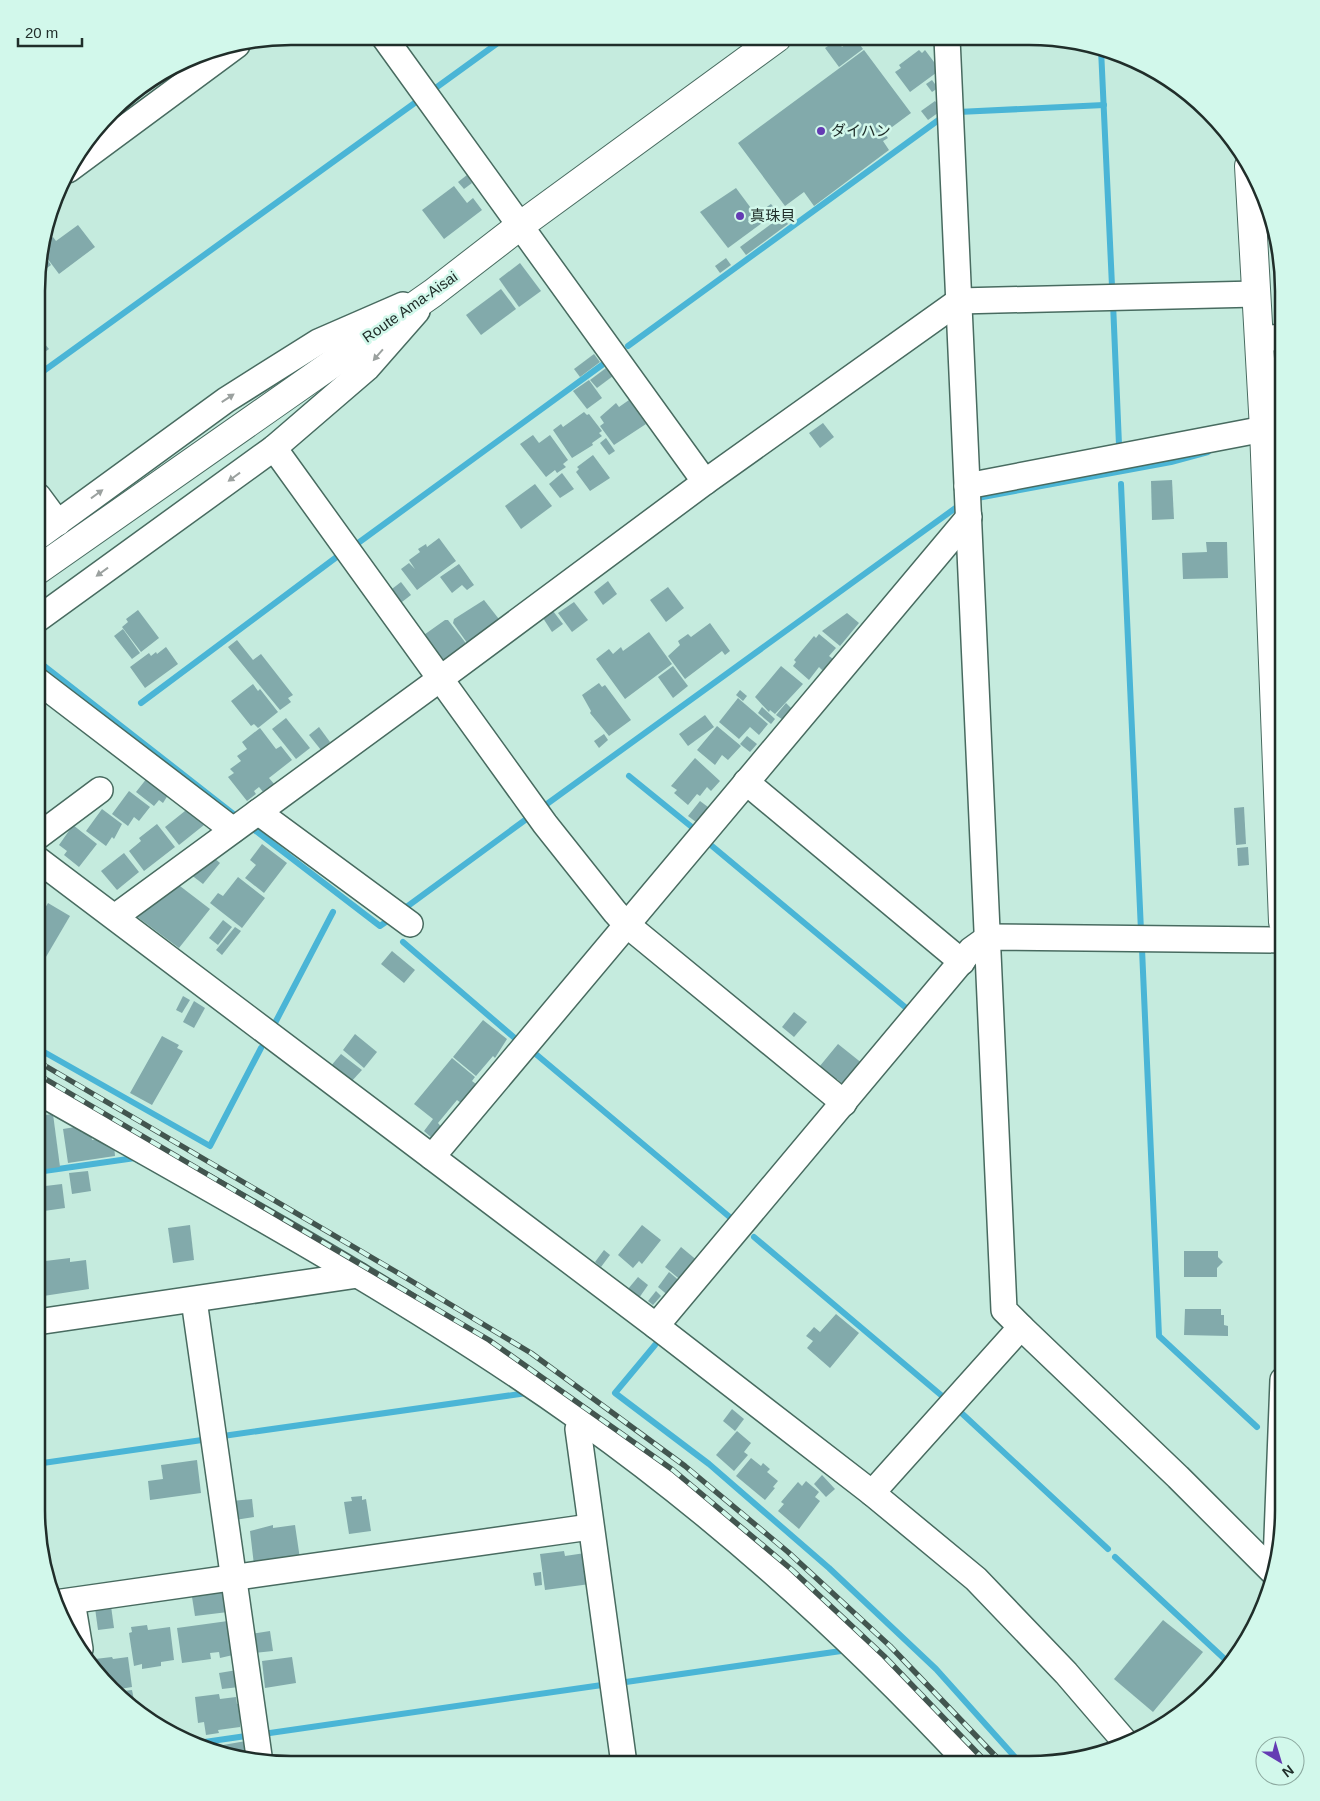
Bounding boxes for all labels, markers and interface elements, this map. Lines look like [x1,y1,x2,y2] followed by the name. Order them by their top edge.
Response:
[18,15,81,47] scale bar
[25,24,58,41] text: 20 m
[831,122,891,139] place label: ダイハン
[815,125,827,137] marker: ダイハン
[750,207,795,224] place label: 真珠貝
[734,210,746,222] marker: 真珠貝
[359,268,460,346] street label: Route Ama-Aisai
[372,349,384,361] one-way arrow
[221,394,235,403] one-way arrow
[227,472,241,482] one-way arrow
[90,489,104,499] one-way arrow
[96,567,109,577] one-way arrow
[1255,1736,1305,1786] north arrow
[1279,1762,1297,1781] text: N

